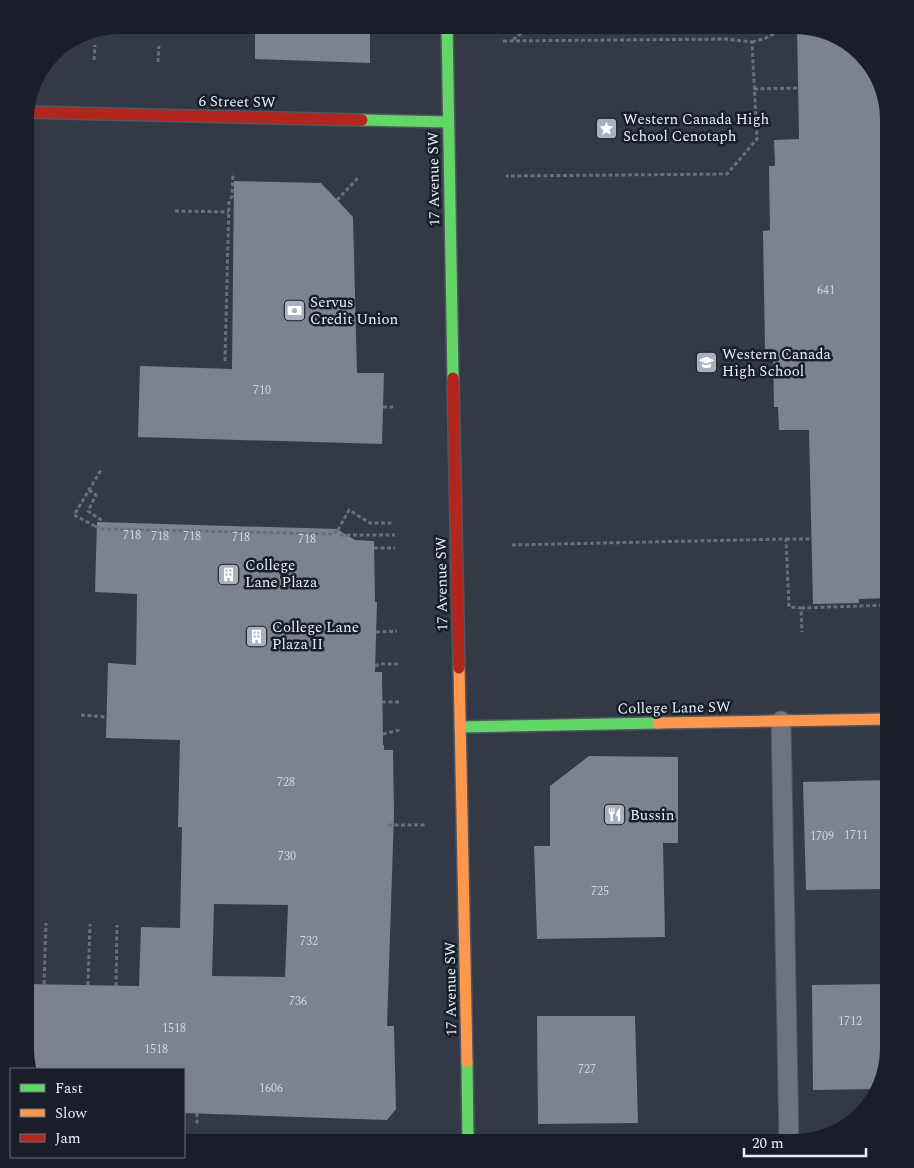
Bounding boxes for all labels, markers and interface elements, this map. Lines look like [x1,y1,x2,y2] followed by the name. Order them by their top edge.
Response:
[198,90,276,114] street label: 6 Street SW
[623,108,770,148] place label: Western Canada High School Cenotaph
[595,116,619,140] place icon: Western Canada High School Cenotaph
[422,131,446,227] street label: 17 Avenue SW
[817,281,835,300] house number: 641
[310,291,399,331] place label: Servus Credit Union
[282,299,306,323] bank icon: Servus Credit Union
[722,343,832,383] place label: Western Canada High School
[694,351,718,375] school or university icon: Western Canada High School
[253,381,271,400] house number: 710
[123,526,141,545] house number: 718
[151,527,169,546] house number: 718
[183,527,201,546] house number: 718
[232,528,250,547] house number: 718
[298,530,316,549] house number: 718
[430,536,454,632] street label: 17 Avenue SW
[245,554,318,594] place label: College Lane Plaza
[217,562,241,586] building icon: College Lane Plaza
[272,616,359,656] place label: College Lane Plaza II
[244,624,268,648] building icon: College Lane Plaza II
[617,696,731,720] street label: College Lane SW
[277,773,295,792] house number: 728
[602,803,626,827] restaurant icon: Bussin
[630,804,675,827] place label: Bussin
[844,826,868,845] house number: 1711
[810,827,834,846] house number: 1709
[278,847,296,866] house number: 730
[591,882,609,901] house number: 725
[300,932,318,951] house number: 732
[439,941,463,1037] street label: 17 Avenue SW
[289,992,307,1011] house number: 736
[838,1012,862,1031] house number: 1712
[162,1019,186,1038] house number: 1518
[144,1040,168,1059] house number: 1518
[578,1060,596,1079] house number: 727
[10,1068,185,1158] legend
[55,1077,83,1100] text: Fast
[259,1079,283,1098] house number: 1606
[55,1102,87,1125] text: Slow
[744,1126,866,1158] scale bar
[55,1127,81,1150] text: Jam
[752,1132,784,1155] text: 20 m

